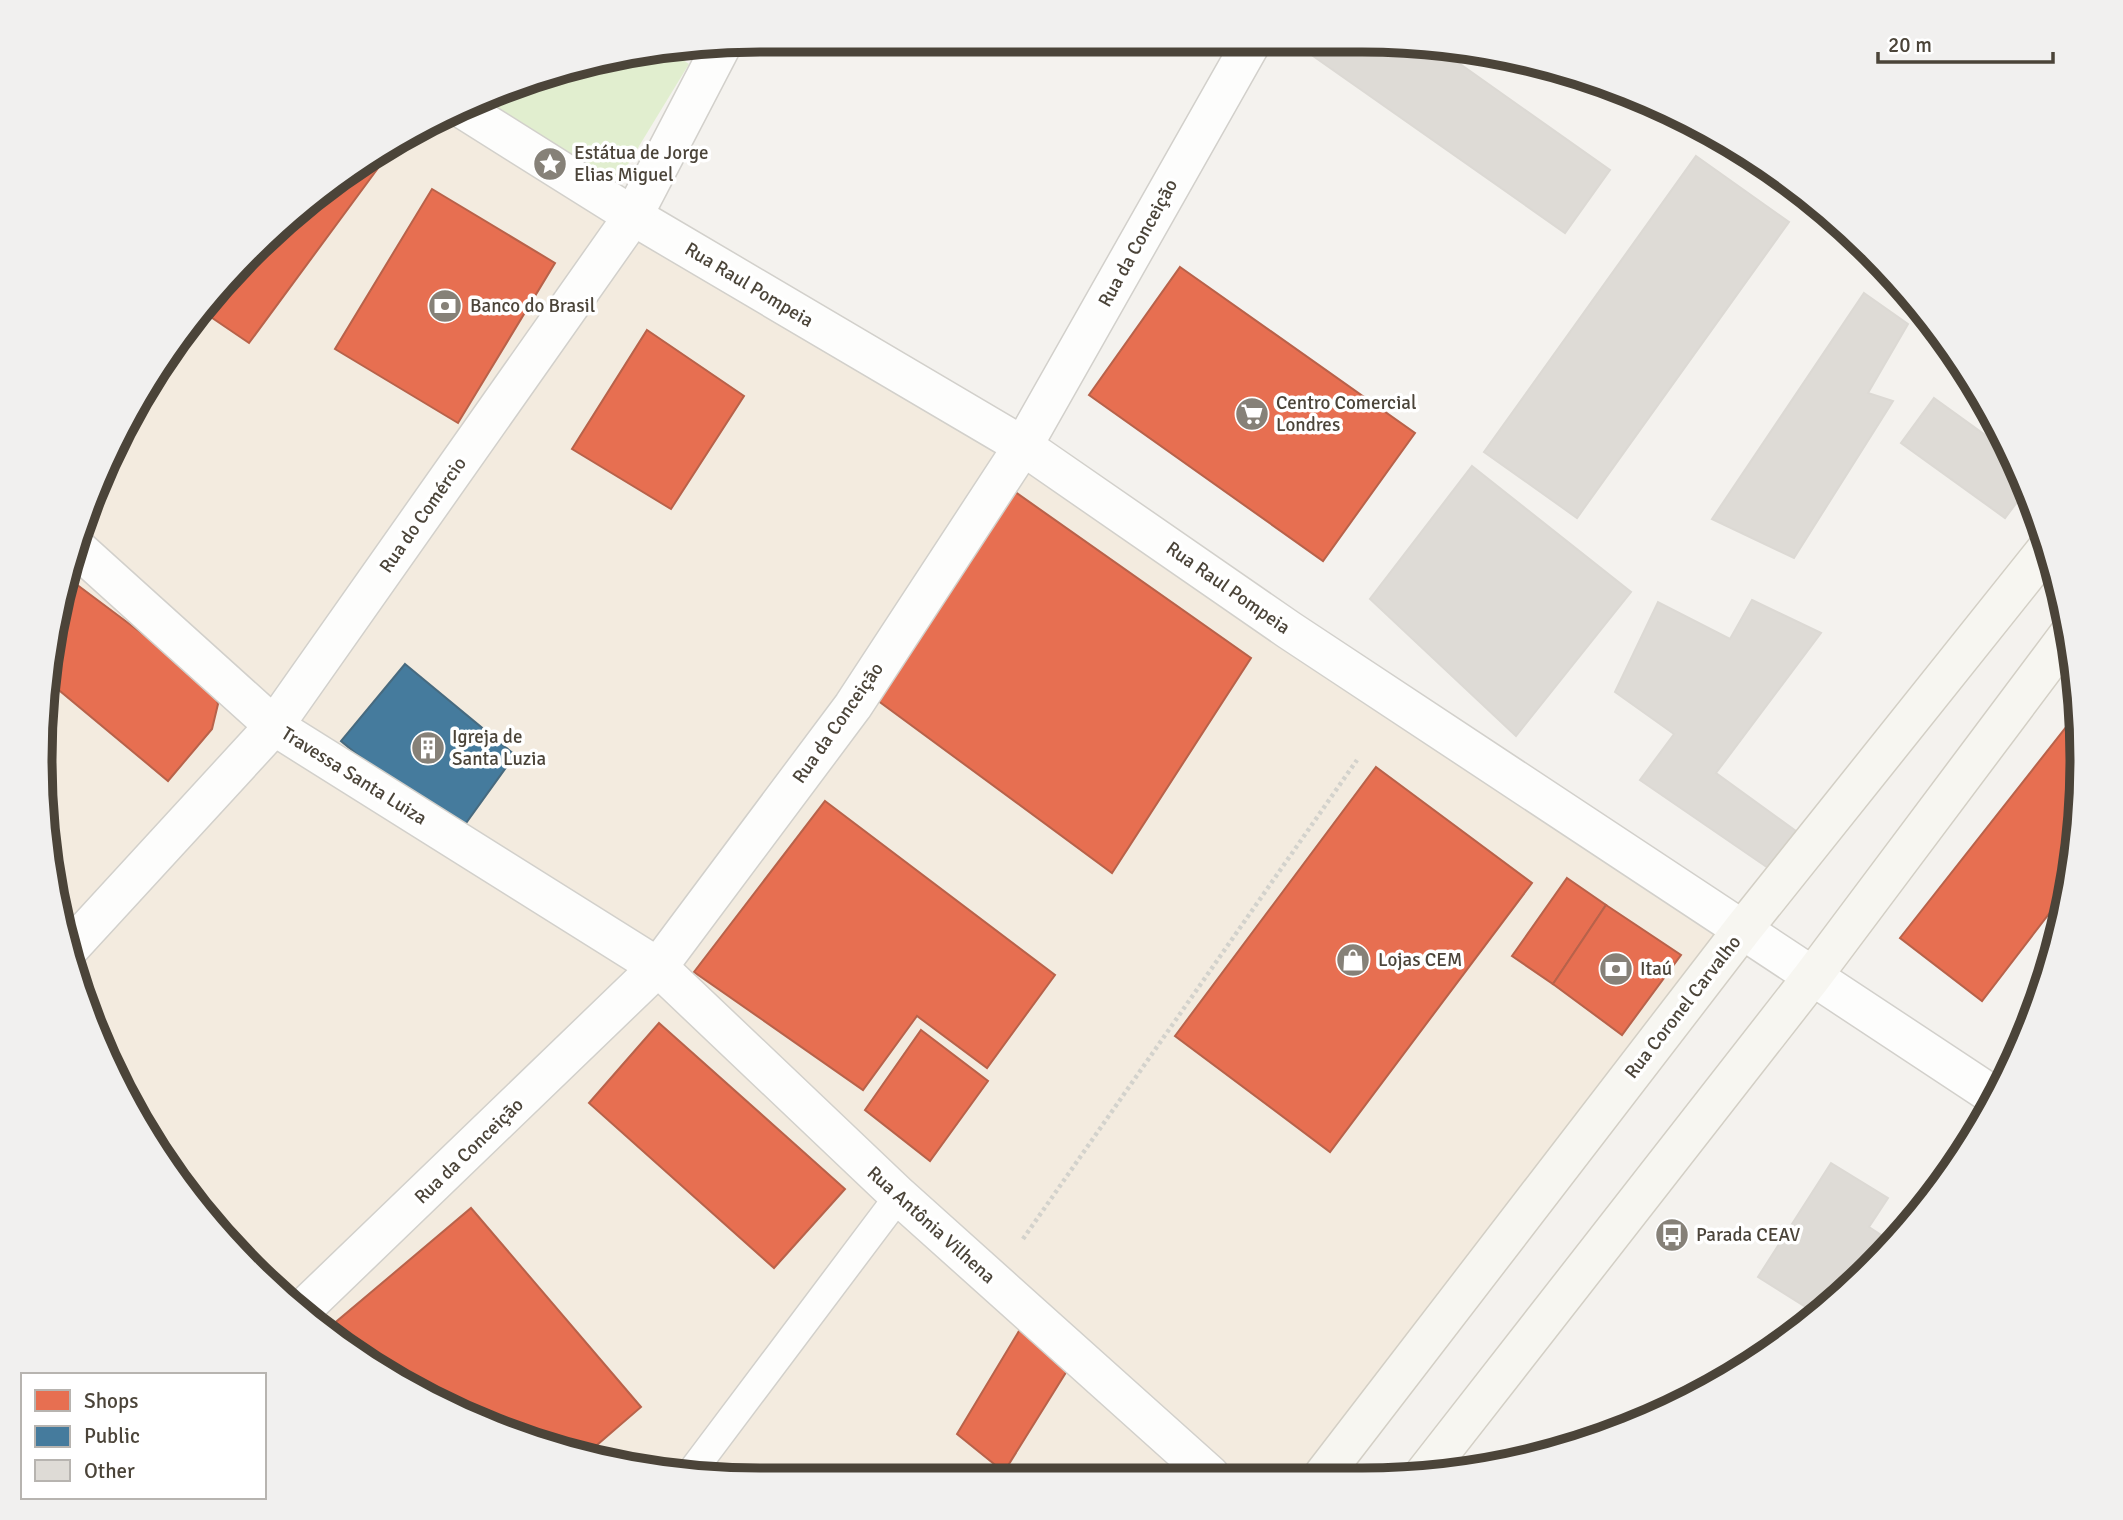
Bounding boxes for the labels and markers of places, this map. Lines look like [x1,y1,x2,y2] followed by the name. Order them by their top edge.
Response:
[574,141,709,187] place label: Estátua de Jorge Elias Miguel
[531,145,569,183] place icon: Estátua de Jorge Elias Miguel
[426,287,464,325] bank icon: Banco do Brasil
[470,294,595,318] place label: Banco do Brasil
[1276,391,1417,437] place label: Centro Comercial Londres
[1233,395,1271,433] supermarket icon: Centro Comercial Londres
[452,725,546,771] place label: Igreja de Santa Luzia
[409,729,447,767] building icon: Igreja de Santa Luzia
[1334,941,1372,979] shop icon: Lojas CEM
[1378,948,1462,972] place label: Lojas CEM
[1597,950,1635,988] bank icon: Itaú
[1640,957,1672,981] place label: Itaú
[1653,1216,1691,1254] bus stop icon: Parada CEAV
[1696,1223,1800,1247] place label: Parada CEAV

